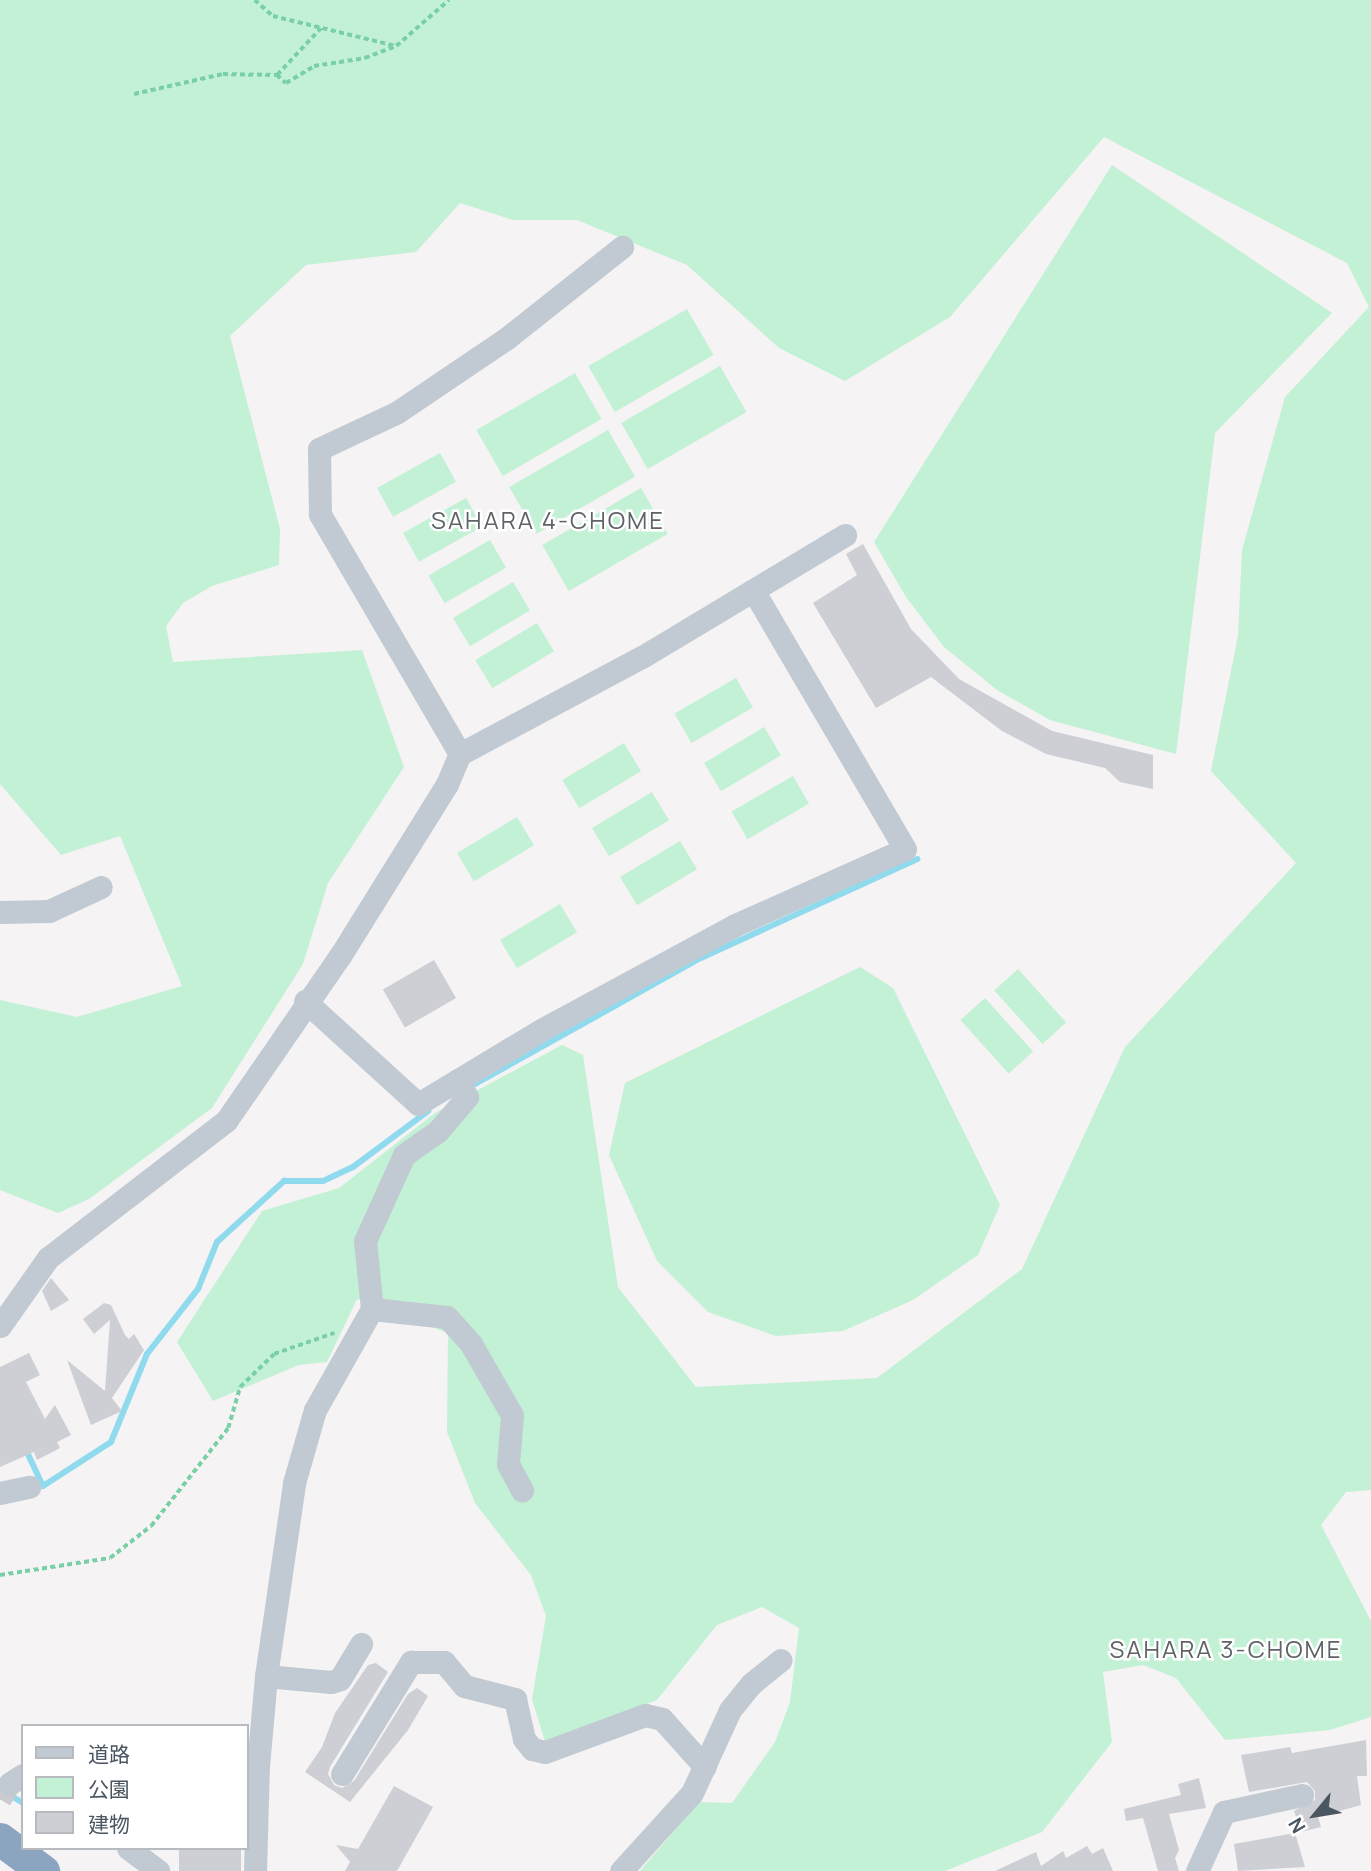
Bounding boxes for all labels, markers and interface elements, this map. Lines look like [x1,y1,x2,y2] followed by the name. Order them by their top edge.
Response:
[433,506,663,534] district label: SAHARA 4-CHOME
[1111,1635,1341,1663] district label: SAHARA 3-CHOME
[21,1724,248,1850] legend
[88,1740,130,1768] text: 道路
[88,1775,130,1803] text: 公園
[1280,1780,1350,1850] north arrow
[88,1810,130,1838] text: 建物
[1282,1813,1311,1838] text: N

